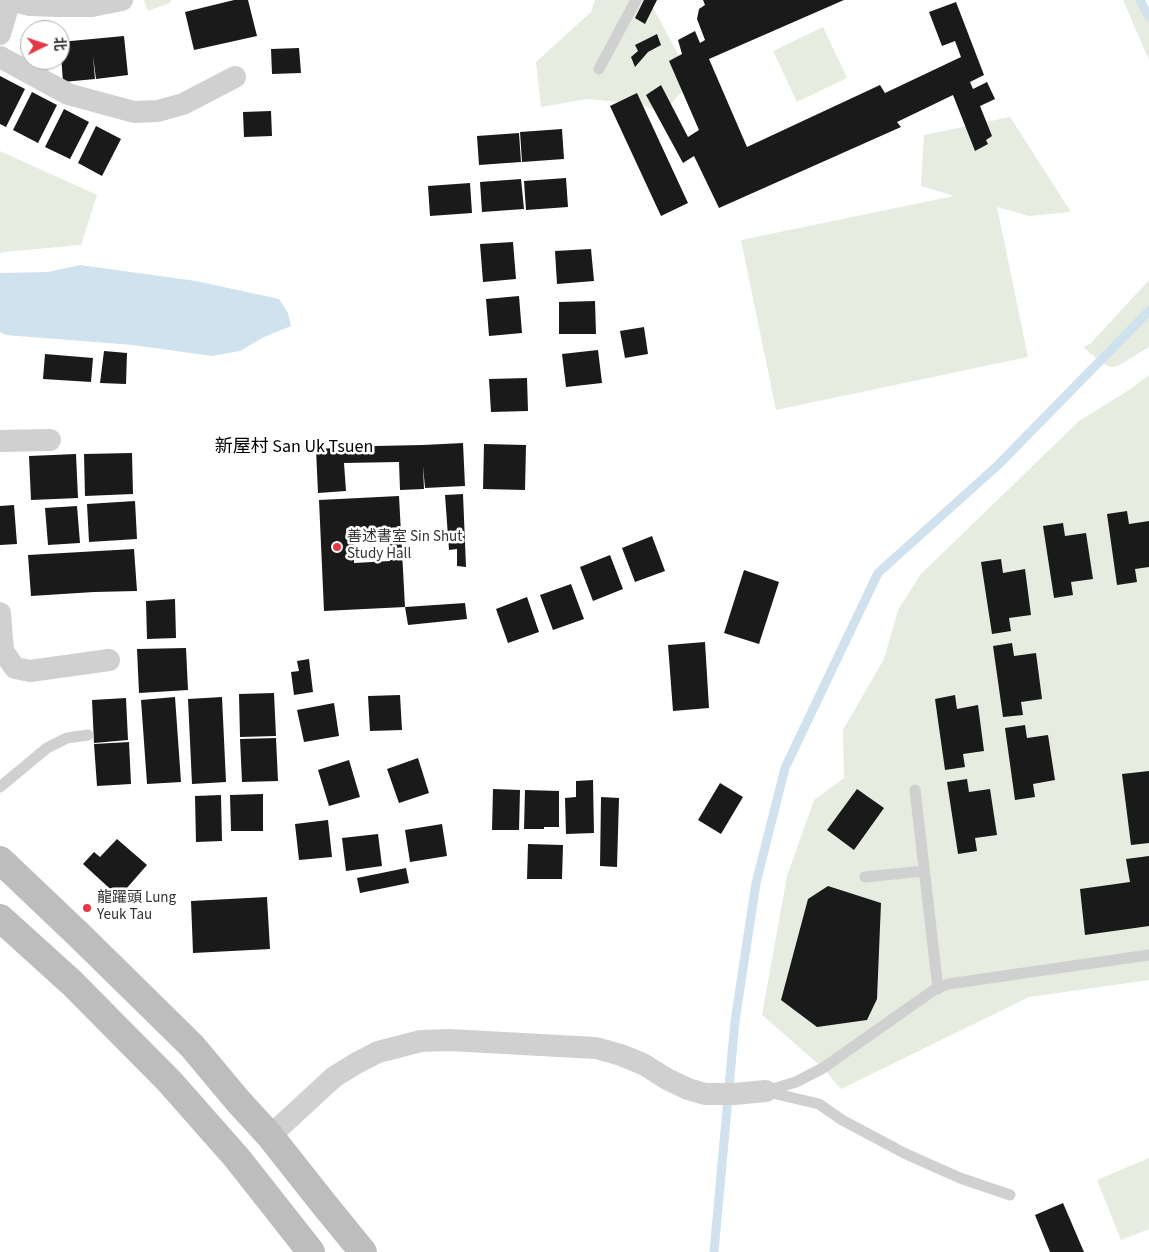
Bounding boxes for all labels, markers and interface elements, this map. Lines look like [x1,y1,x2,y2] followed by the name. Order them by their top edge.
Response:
[20,20,70,70] north arrow
[49,36,69,52] text: 北
[215,437,373,459] district label: 新屋村 San Uk Tsuen
[347,529,462,564] place label: 善述書室 Sin Shut Study Hall
[331,541,343,553] marker: 善述書室 Sin Shut Study Hall
[97,890,176,925] place label: 龍躍頭 Lung Yeuk Tau
[81,902,93,914] marker: 龍躍頭 Lung Yeuk Tau

